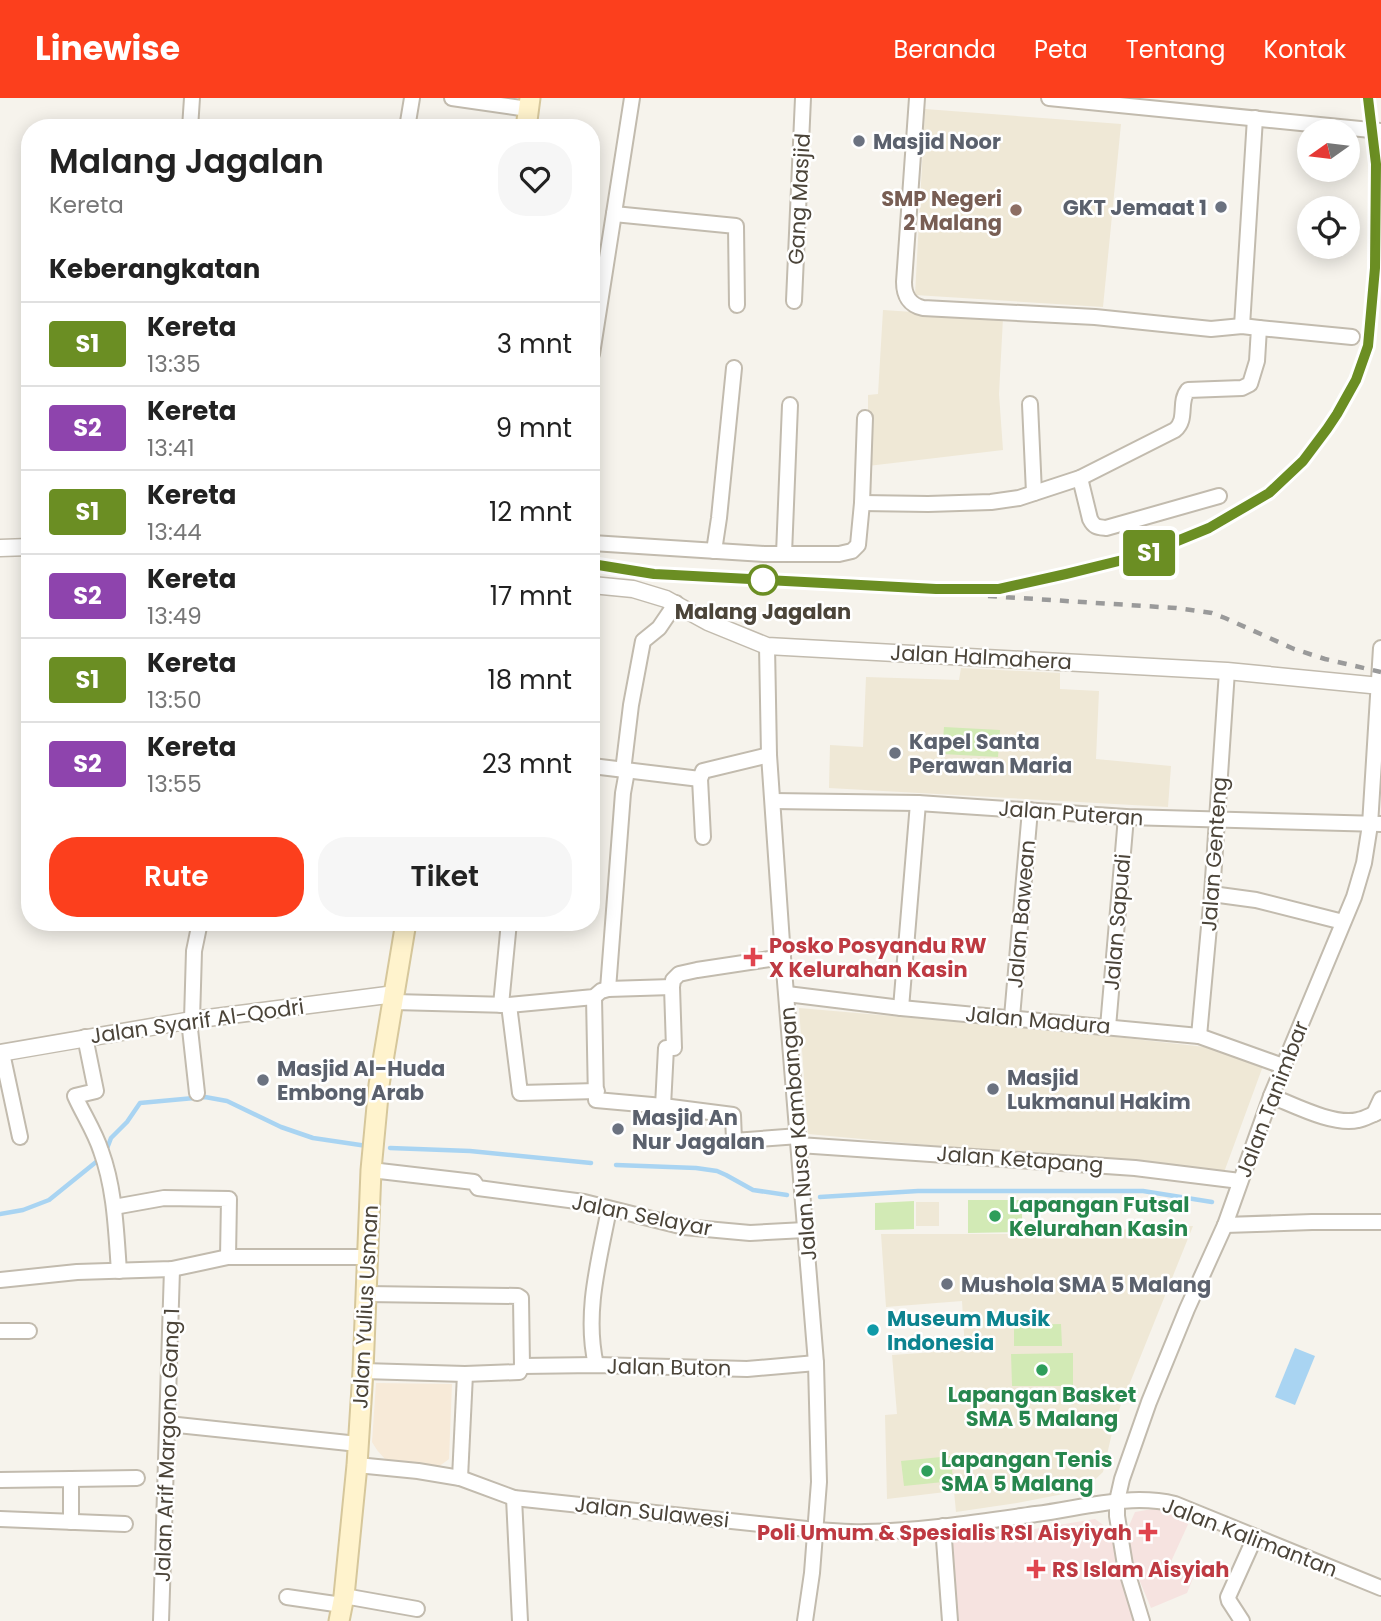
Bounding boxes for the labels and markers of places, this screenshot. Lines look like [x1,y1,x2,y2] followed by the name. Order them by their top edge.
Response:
[873,127,1001,156] place label: Masjid Noor
[851,133,867,149] marker: Masjid Noor
[881,184,1002,237] place label: SMP Negeri 2 Malang
[1063,193,1207,222] place label: GKT Jemaat 1
[1213,199,1229,215] marker: GKT Jemaat 1
[1008,202,1024,218] marker: SMP Negeri 2 Malang
[748,565,778,595] marker: Malang Jagalan
[675,597,851,626] place label: Malang Jagalan
[909,727,1072,780] place label: Kapel Santa Perawan Maria
[887,745,903,761] marker: Kapel Santa Perawan Maria
[769,931,987,984] place label: Posko Posyandu RW X Kelurahan Kasin
[743,947,763,967] marker: Posko Posyandu RW X Kelurahan Kasin
[277,1054,445,1107] place label: Masjid Al-Huda Embong Arab
[1007,1063,1191,1116] place label: Masjid Lukmanul Hakim
[255,1072,271,1088] marker: Masjid Al-Huda Embong Arab
[985,1081,1001,1097] marker: Masjid Lukmanul Hakim
[632,1103,765,1156] place label: Masjid An Nur Jagalan
[610,1121,626,1137] marker: Masjid An Nur Jagalan
[1009,1190,1189,1243] place label: Lapangan Futsal Kelurahan Kasin
[987,1208,1003,1224] marker: Lapangan Futsal Kelurahan Kasin
[961,1270,1211,1299] place label: Mushola SMA 5 Malang
[939,1276,955,1292] marker: Mushola SMA 5 Malang
[887,1304,1050,1357] place label: Museum Musik Indonesia
[865,1322,881,1338] marker: Museum Musik Indonesia
[1034,1362,1050,1378] marker: Lapangan Basket SMA 5 Malang
[948,1380,1136,1433] place label: Lapangan Basket SMA 5 Malang
[941,1445,1113,1498] place label: Lapangan Tenis SMA 5 Malang
[919,1463,935,1479] marker: Lapangan Tenis SMA 5 Malang
[757,1518,1132,1547] place label: Poli Umum & Spesialis RSI Aisyiyah
[1138,1522,1158,1542] marker: Poli Umum & Spesialis RSI Aisyiyah
[1052,1555,1229,1584] place label: RS Islam Aisyiah
[1026,1559,1046,1579] marker: RS Islam Aisyiah

